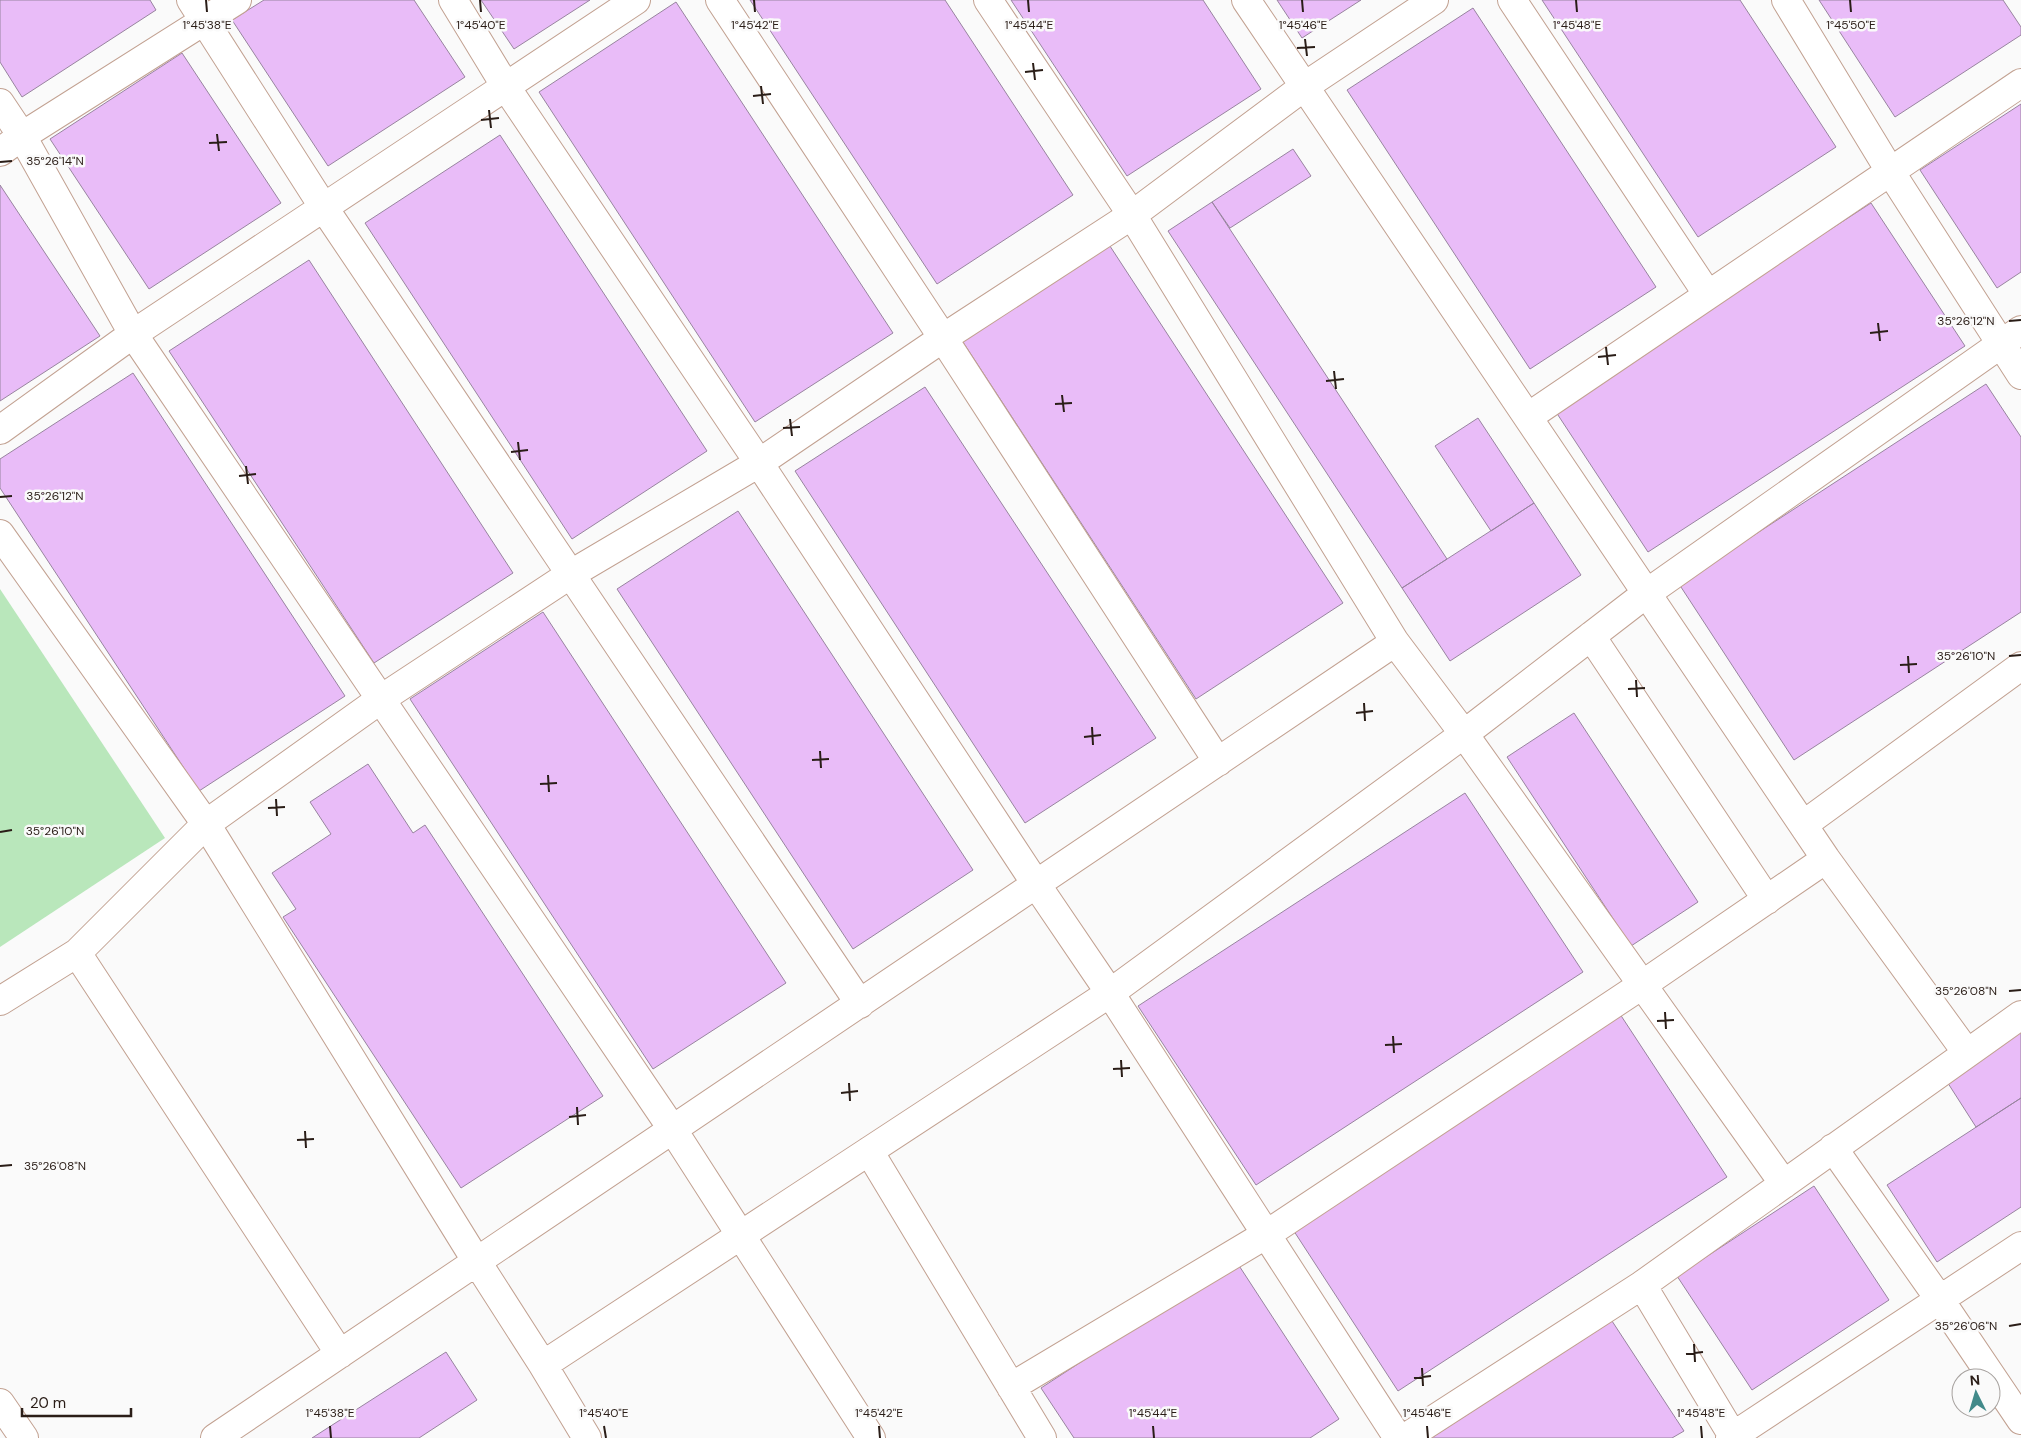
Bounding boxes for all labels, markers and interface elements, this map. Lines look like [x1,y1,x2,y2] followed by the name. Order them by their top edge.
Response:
[183,17,232,33] text: 1°45'38"E
[456,17,506,33] text: 1°45'40"E
[731,17,779,33] text: 1°45'42"E
[1005,17,1053,33] text: 1°45'44"E
[1279,17,1328,33] text: 1°45'46"E
[1553,17,1601,33] text: 1°45'48"E
[1826,17,1876,33] text: 1°45'50"E
[26,153,84,169] text: 35°26'14"N
[1937,313,1995,329] text: 35°26'12"N
[26,488,84,504] text: 35°26'12"N
[1937,648,1995,664] text: 35°26'10"N
[26,823,84,839] text: 35°26'10"N
[1935,983,1997,999] text: 35°26'08"N
[24,1158,86,1174] text: 35°26'08"N
[1935,1318,1997,1334] text: 35°26'06"N
[1951,1368,2001,1418] north arrow
[1969,1371,1981,1389] text: N
[22,1386,131,1418] scale bar
[30,1393,66,1413] text: 20 m
[306,1405,355,1421] text: 1°45'38"E
[579,1405,629,1421] text: 1°45'40"E
[855,1405,903,1421] text: 1°45'42"E
[1129,1405,1177,1421] text: 1°45'44"E
[1403,1405,1452,1421] text: 1°45'46"E
[1677,1405,1725,1421] text: 1°45'48"E

